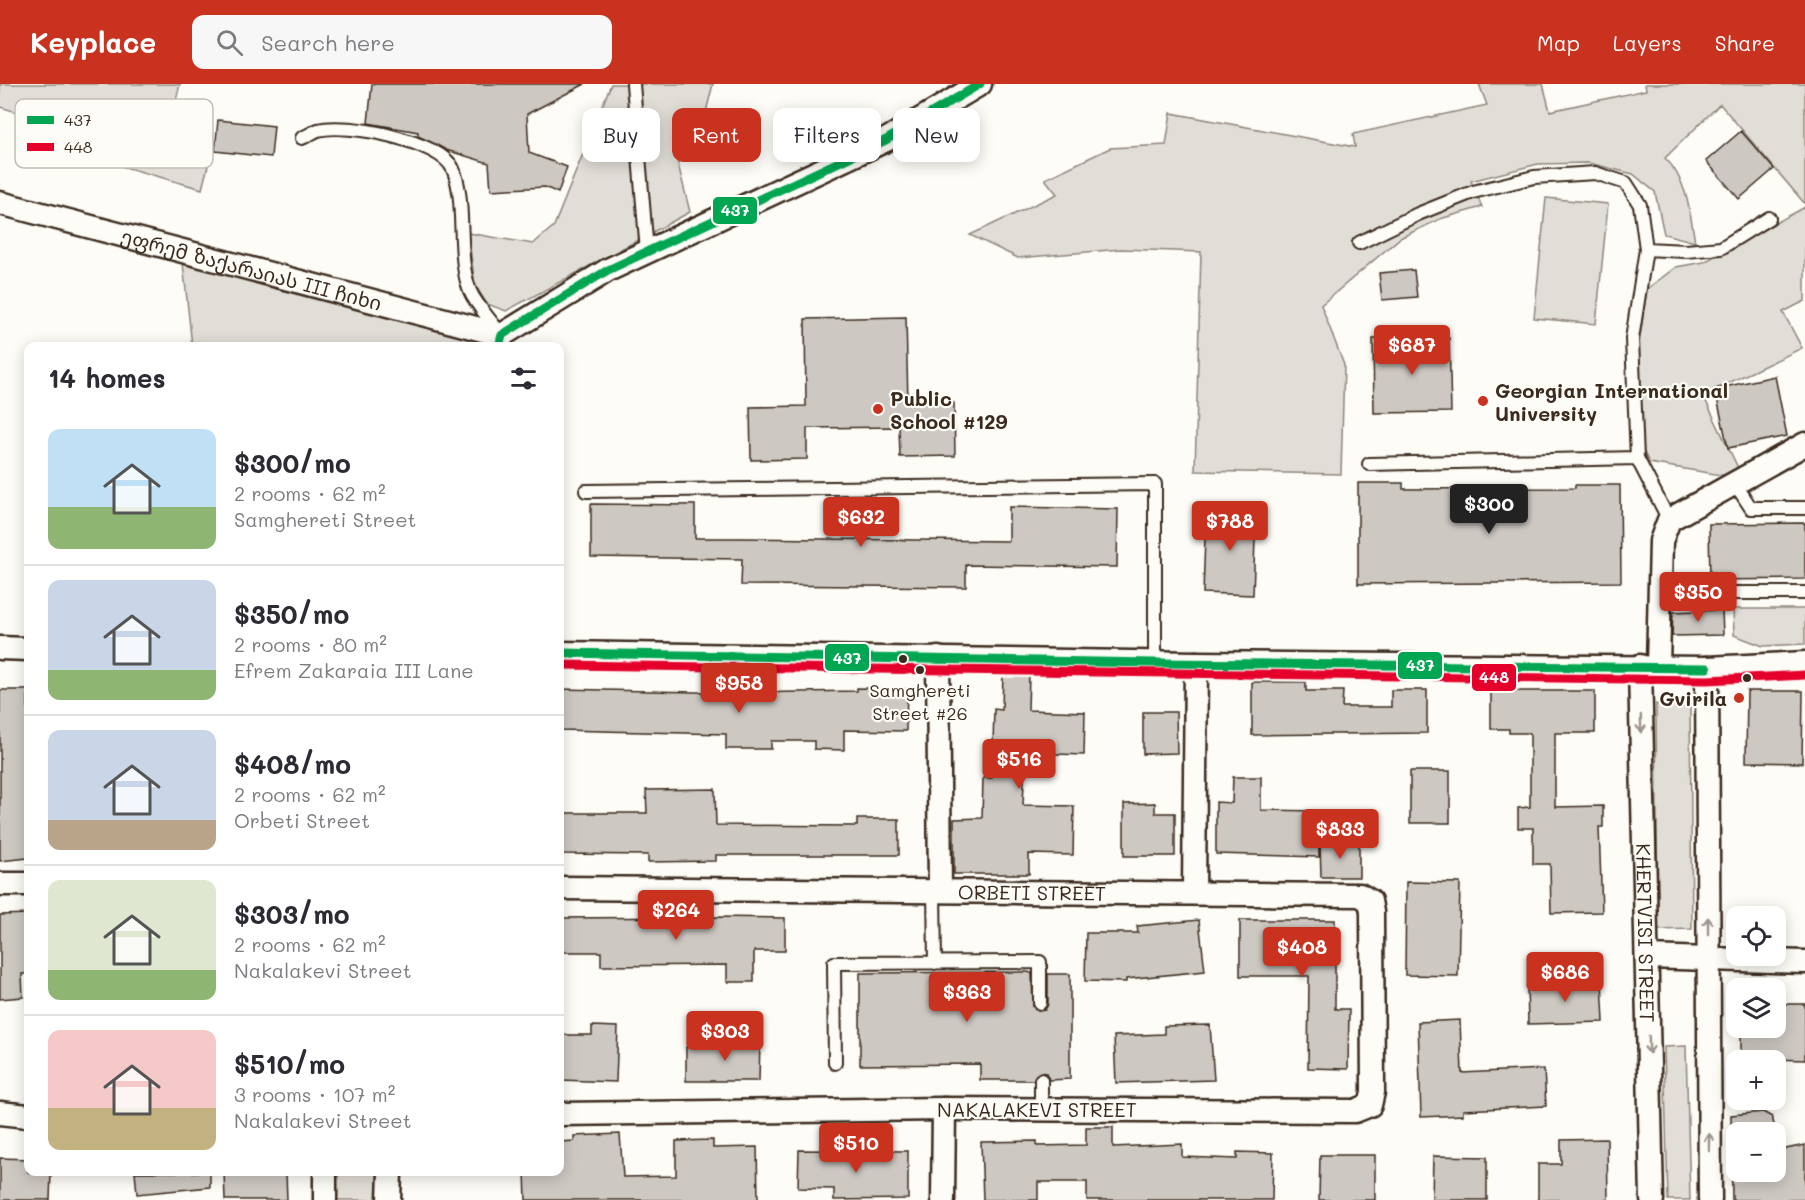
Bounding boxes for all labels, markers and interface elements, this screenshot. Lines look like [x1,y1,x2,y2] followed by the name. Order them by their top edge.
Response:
[192,15,612,69] search box
[30,24,156,60] text: Keyplace
[213,26,246,59] icon: search
[261,28,395,57] text: Search here
[1537,29,1580,56] text: Map
[1613,29,1682,56] text: Layers
[1715,29,1775,56] text: Share
[15,99,213,168] legend
[582,108,660,162] chip: Buy
[672,108,761,162] chip: Rent
[773,108,881,162] chip: Filters
[893,108,980,162] chip: New
[64,109,92,130] text: 437
[64,136,93,157] text: 448
[712,196,758,225] line badge: 437
[721,199,749,220] text: 437
[118,222,385,316] street label: ეფრემ ზაქარაიას III ჩიხი
[1376,325,1448,376] pin: $687
[1388,331,1436,357] text: $687
[48,361,166,395] text: 14 homes
[507,362,540,395] icon: filters
[1495,377,1728,426] place label: Georgian International University
[890,385,1008,434] place label: Public School #129
[1476,394,1490,408] marker: Georgian International University
[871,402,885,416] marker: Public School #129
[234,446,351,480] text: $300/mo
[96,453,168,525] icon: home
[234,480,386,506] text: 2 rooms · 62 m²
[1453,484,1525,535] pin: $300
[1464,490,1514,516] text: $300
[825,497,897,548] pin: $632
[1194,501,1266,552] pin: $788
[837,503,885,529] text: $632
[234,506,416,532] text: Samghereti Street
[1206,507,1254,533] text: $788
[1662,572,1734,623] pin: $350
[1674,578,1722,604] text: $350
[234,597,349,631] text: $350/mo
[96,604,168,676] icon: home
[234,631,387,657] text: 2 rooms · 80 m²
[824,643,870,672] line badge: 437
[833,647,861,668] text: 437
[1397,651,1443,680] line badge: 437
[897,653,909,665] unlabelled marker
[1406,654,1434,675] text: 437
[234,657,474,683] text: Efrem Zakaraia III Lane
[703,663,775,714] pin: $958
[1471,663,1517,692] line badge: 448
[914,664,926,676] marker: Samghereti Street #26
[1479,666,1509,687] text: 448
[715,669,763,695] text: $958
[1741,672,1753,684] unlabelled marker
[869,678,971,725] place label: Samghereti Street #26
[1659,685,1727,711] place label: Gvirila
[1732,691,1746,705] marker: Gvirila
[1636,714,1647,734] one-way arrow
[983,739,1055,790] pin: $516
[997,745,1042,771] text: $516
[234,747,351,781] text: $408/mo
[96,754,168,826] icon: home
[234,781,386,807] text: 2 rooms · 62 m²
[234,807,370,833] text: Orbeti Street
[1304,809,1376,860] pin: $833
[1316,815,1364,841] text: $833
[1631,843,1661,1023] street label: KHERTVISI STREET
[958,878,1106,906] street label: ORBETI STREET
[640,890,712,941] pin: $264
[652,896,700,922] text: $264
[234,897,350,931] text: $303/mo
[96,904,168,976] icon: home
[1726,906,1786,1182] map controls
[1726,906,1786,966] button: locate
[1702,916,1714,936] one-way arrow
[1266,927,1338,978] pin: $408
[234,931,386,957] text: 2 rooms · 62 m²
[1277,933,1327,959] text: $408
[1529,952,1601,1003] pin: $686
[234,957,412,983] text: Nakalakevi Street
[1541,958,1589,984] text: $686
[931,972,1003,1023] pin: $363
[943,978,991,1004] text: $363
[1726,978,1786,1038] button: layers
[689,1011,761,1062] pin: $303
[700,1017,750,1043] text: $303
[1643,1035,1655,1055] one-way arrow
[234,1047,345,1081] text: $510/mo
[1726,1050,1786,1110] button: +
[96,1054,168,1126] icon: home
[234,1081,395,1107] text: 3 rooms · 107 m²
[937,1096,1137,1122] street label: NAKALAKEVI STREET
[234,1107,412,1133] text: Nakalakevi Street
[1726,1122,1786,1182] button: −
[820,1123,892,1174] pin: $510
[833,1129,879,1155] text: $510
[1703,1132,1715,1152] one-way arrow

